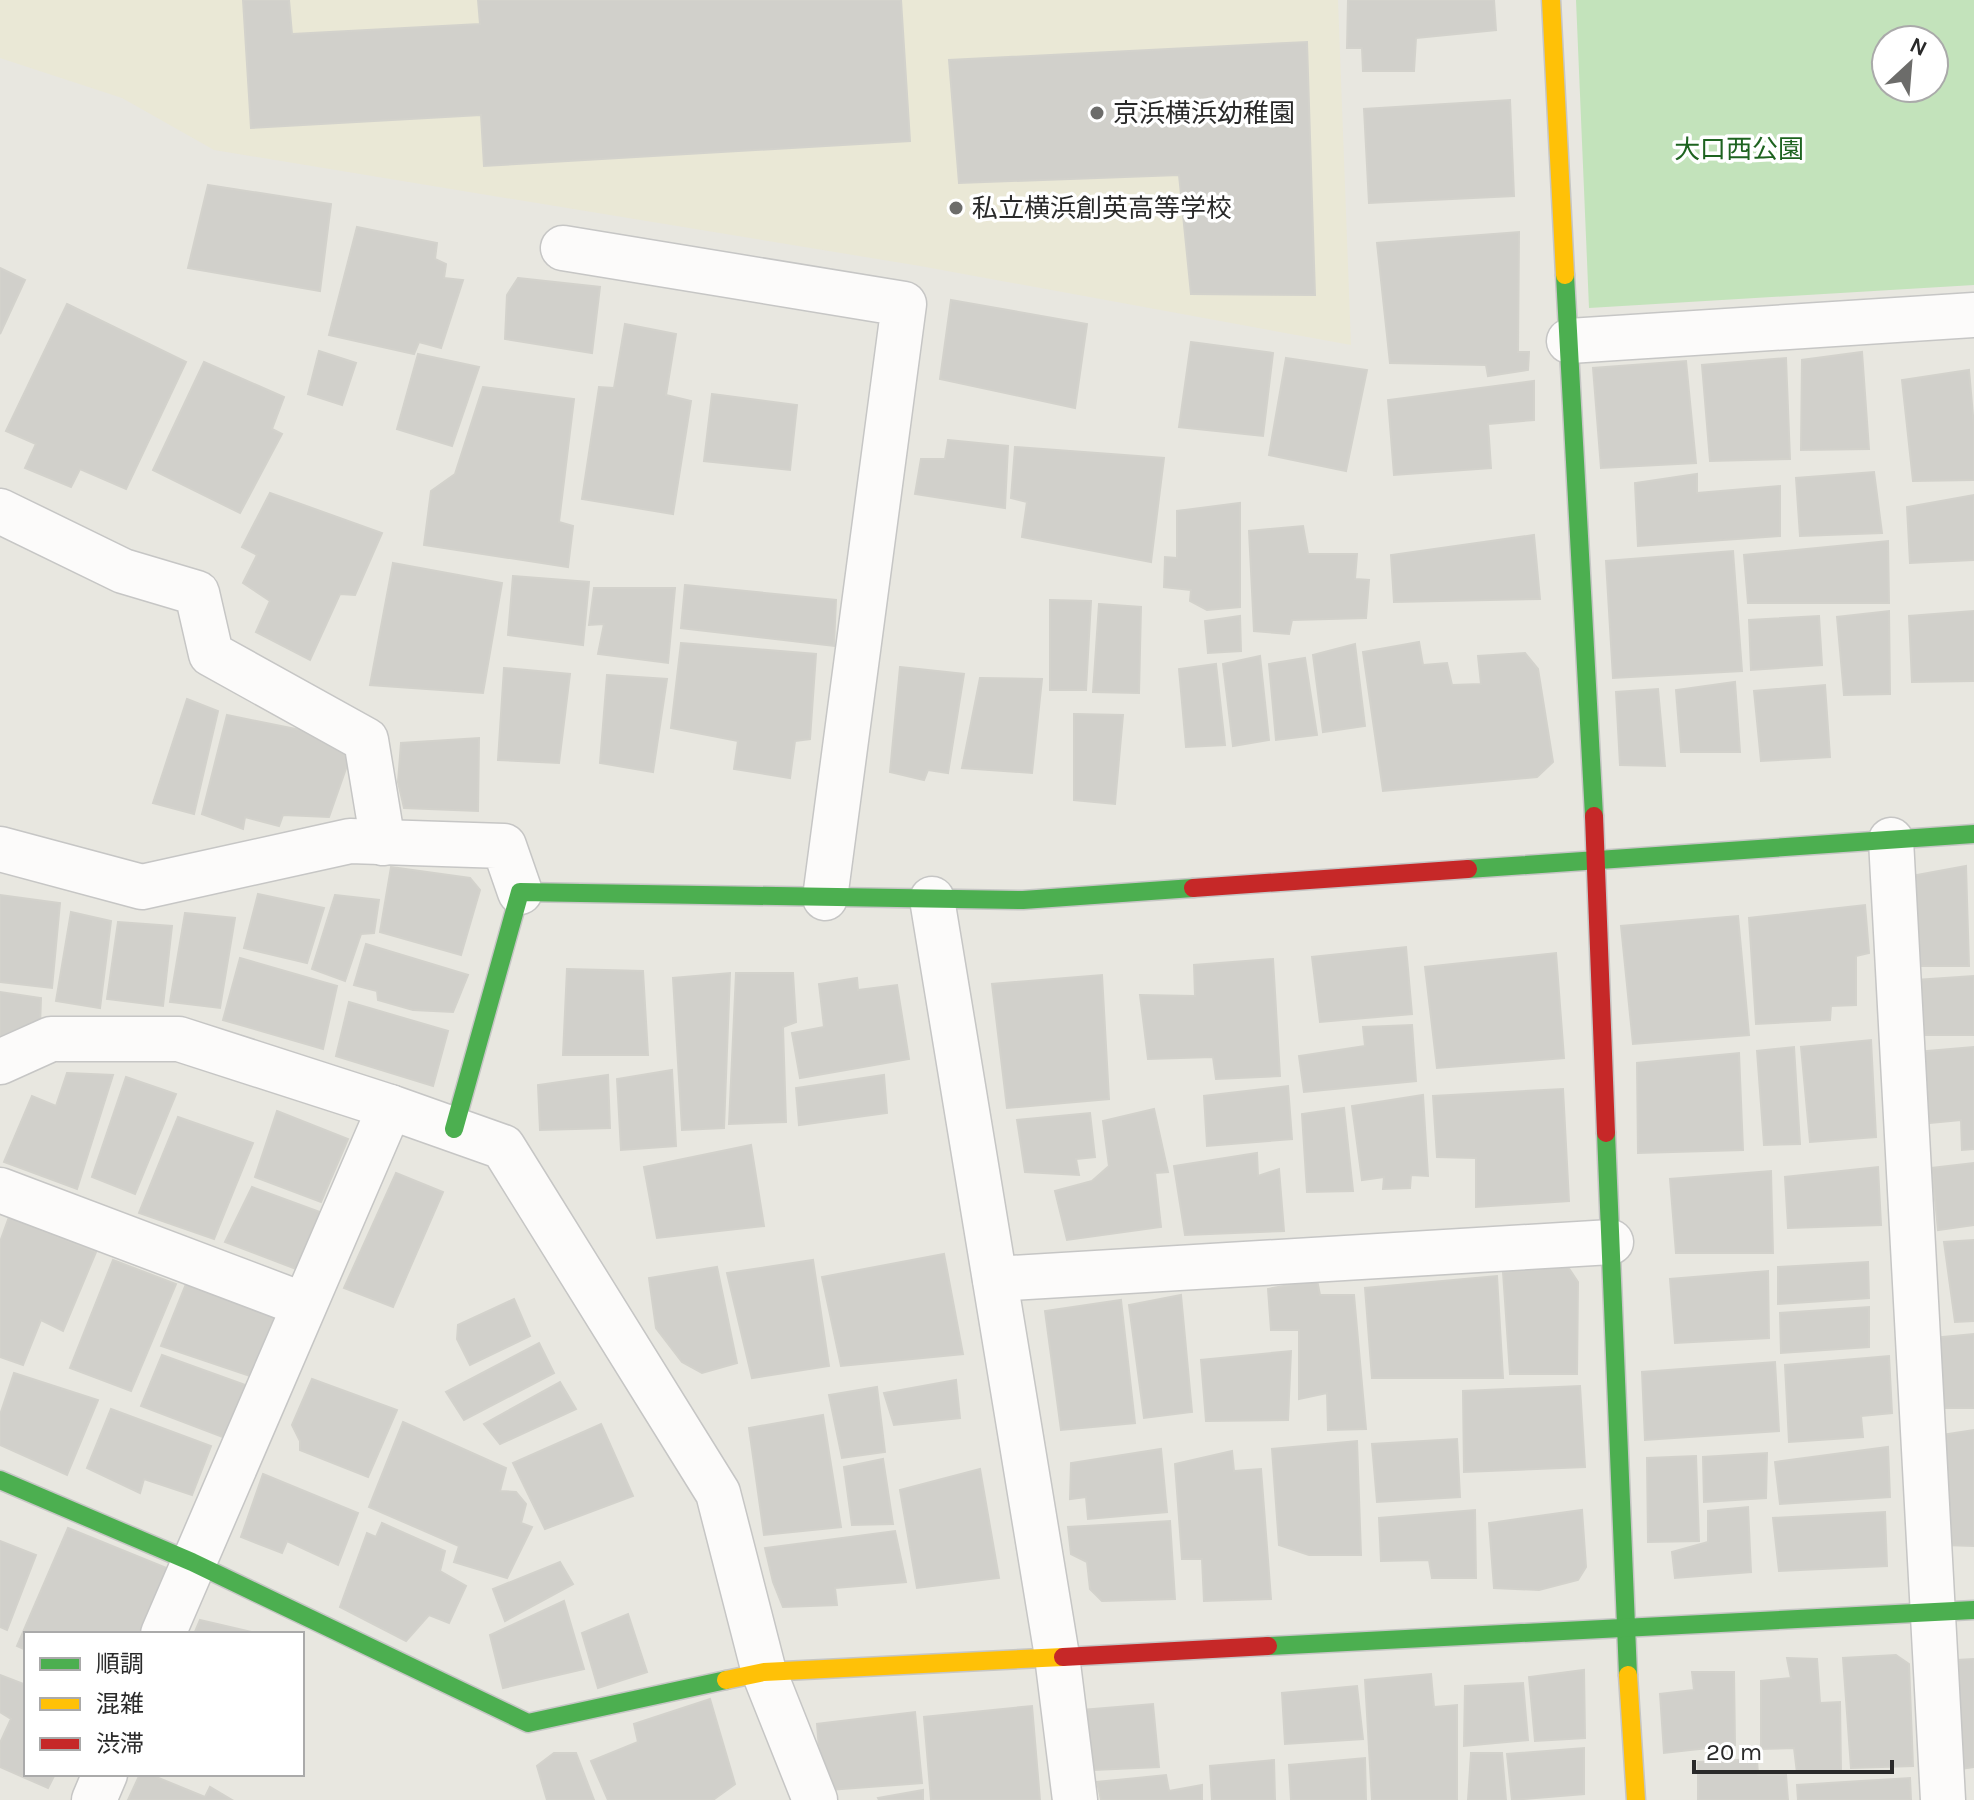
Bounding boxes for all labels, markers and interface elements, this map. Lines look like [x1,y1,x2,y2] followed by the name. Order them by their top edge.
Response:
[1870,24,1950,104] north arrow
[1906,32,1931,62] text: N
[1113,98,1295,129] place label: 京浜横浜幼稚園
[1088,104,1106,122] marker: 京浜横浜幼稚園
[1674,134,1804,165] park label: 大口西公園
[972,193,1232,224] place label: 私立横浜創英高等学校
[947,199,965,217] marker: 私立横浜創英高等学校
[24,1632,304,1776] legend
[96,1650,144,1678] text: 順調
[96,1690,144,1718] text: 混雑
[1694,1724,1892,1774] scale bar
[96,1730,144,1758] text: 渋滞
[1706,1738,1762,1766] text: 20 m

